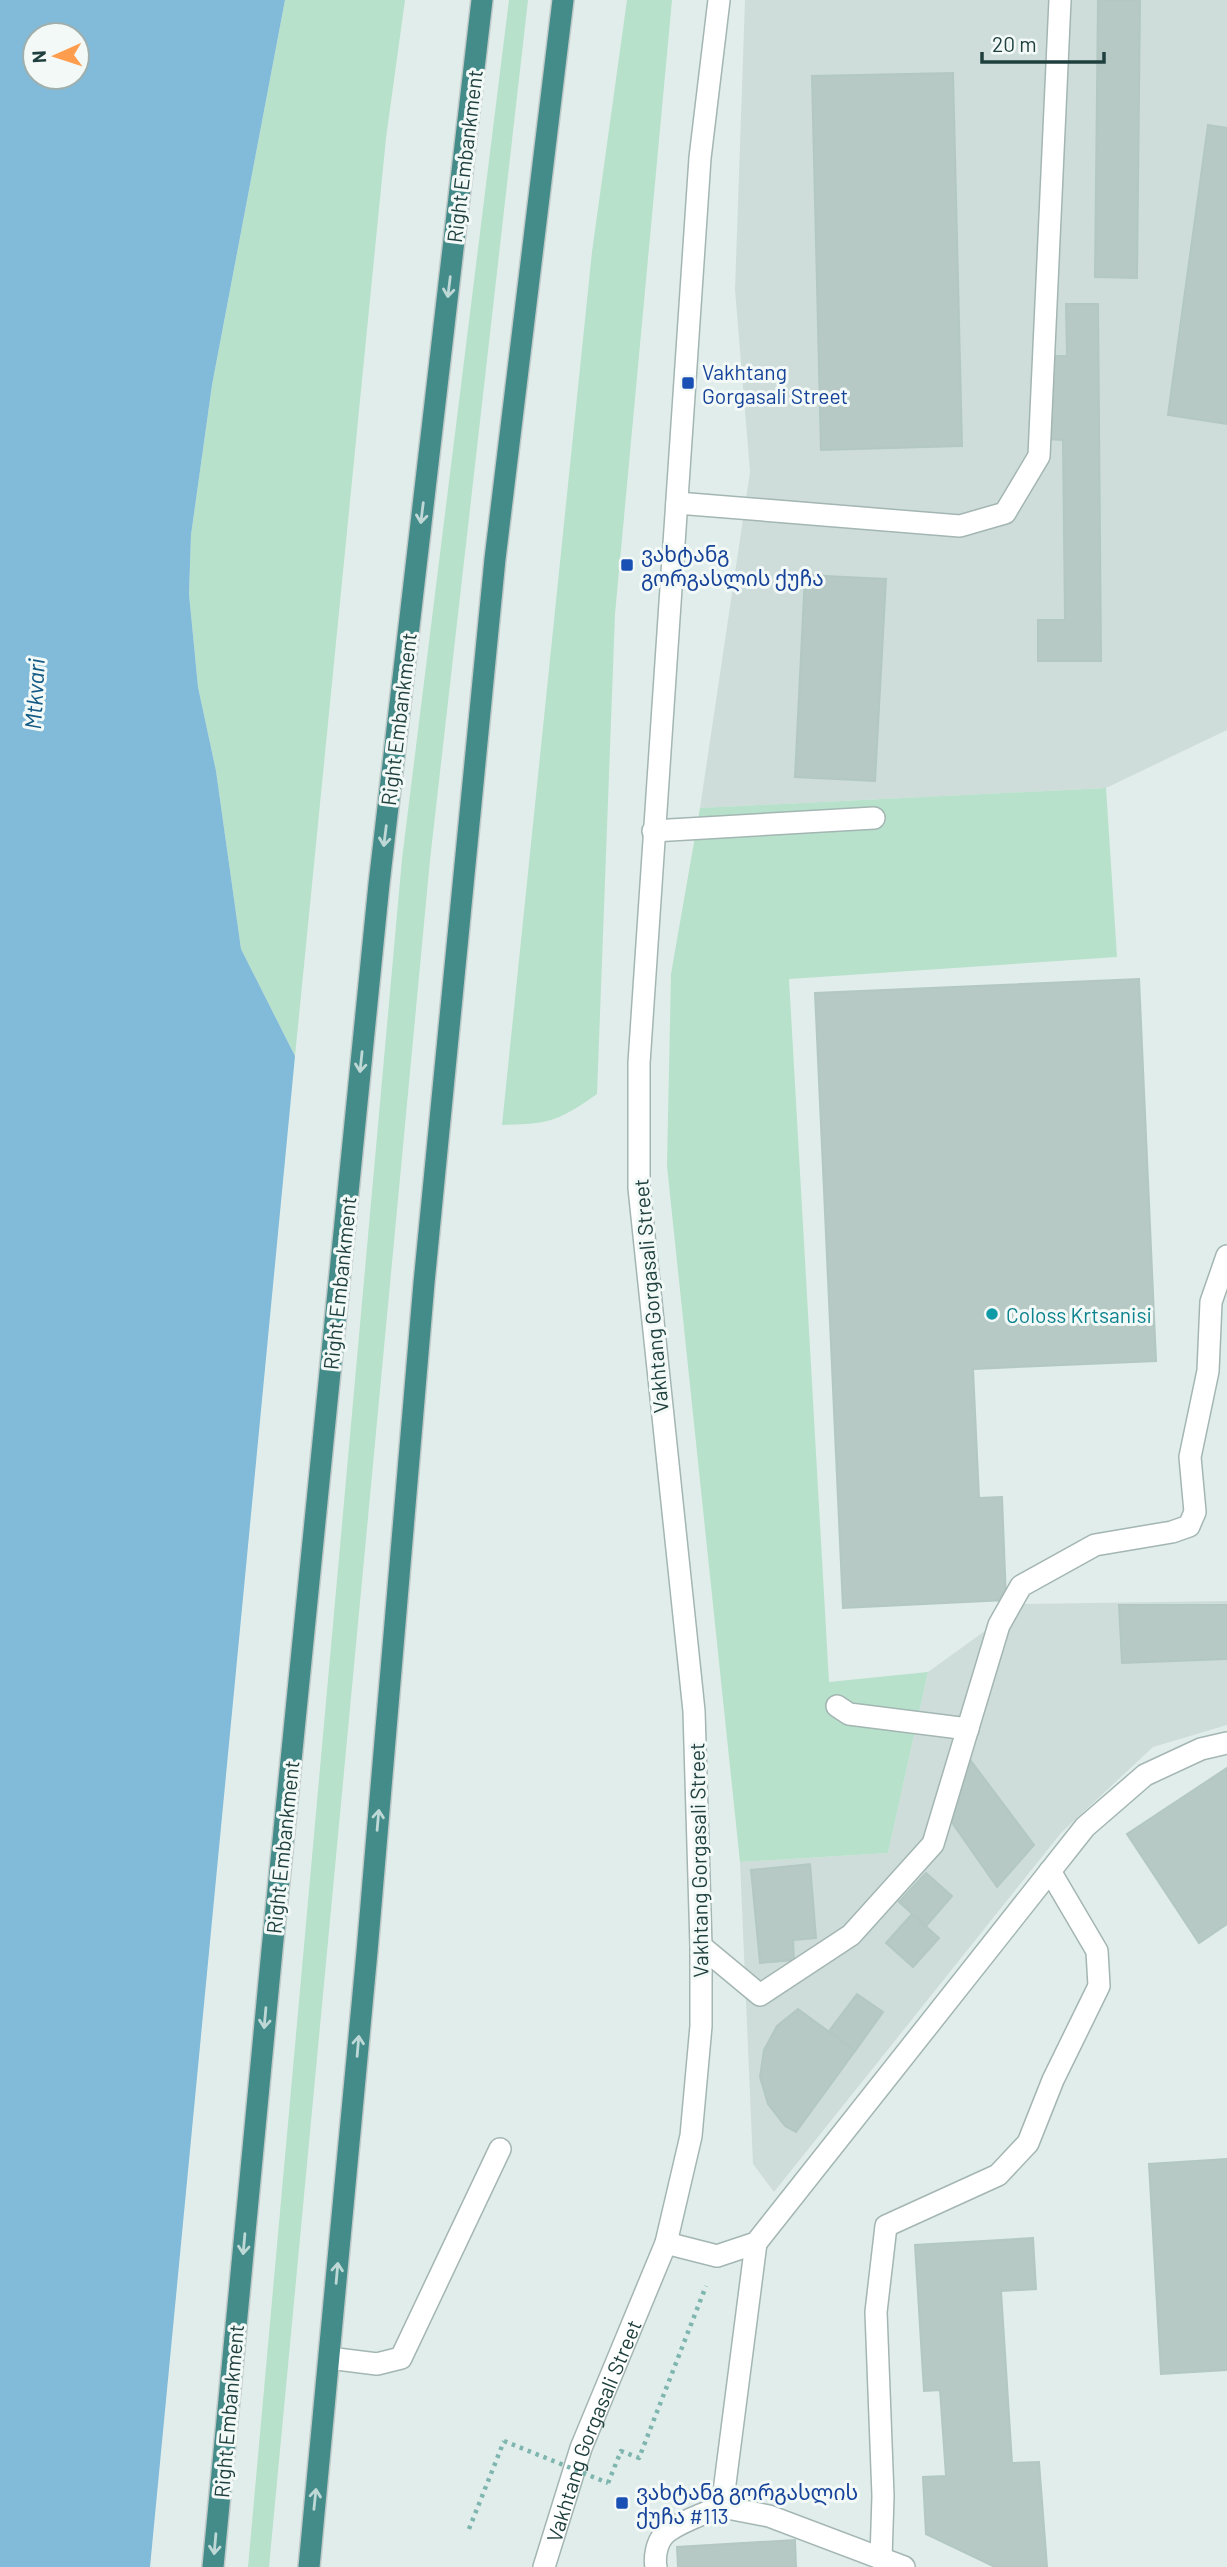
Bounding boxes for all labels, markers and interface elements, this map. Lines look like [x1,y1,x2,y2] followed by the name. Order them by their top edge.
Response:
[21,21,91,91] north arrow
[982,21,1104,65] scale bar
[992,31,1037,56] text: 20 m
[27,50,50,64] text: N
[441,68,487,244] street label: Right Embankment
[442,275,455,298] one-way arrow
[702,359,848,408] place label: Vakhtang Gorgasali Street
[680,375,696,391] marker: Vakhtang Gorgasali Street
[416,501,429,524] one-way arrow
[641,541,824,592] place label: ვახტანგ გორგასლის ქუჩა
[619,557,635,573] marker: ვახტანგ გორგასლის ქუჩა
[375,631,421,807] street label: Right Embankment
[18,657,50,730] water label: Mtkvari
[378,824,391,847] one-way arrow
[354,1051,367,1073] one-way arrow
[627,1178,673,1414] street label: Vakhtang Gorgasali Street
[317,1195,361,1371] street label: Right Embankment
[1006,1302,1152,1327] place label: Coloss Krtsanisi
[984,1306,1000,1322] marker: Coloss Krtsanisi
[683,1742,713,1978] street label: Vakhtang Gorgasali Street
[260,1759,304,1935] street label: Right Embankment
[372,1809,385,1831] one-way arrow
[259,2006,272,2028] one-way arrow
[352,2035,365,2058] one-way arrow
[237,2232,250,2255] one-way arrow
[331,2262,344,2284] one-way arrow
[540,2316,645,2545] street label: Vakhtang Gorgasali Street
[208,2323,248,2499] street label: Right Embankment
[636,2479,858,2529] place label: ვახტანგ გორგასლის ქუჩა #113
[309,2488,322,2511] one-way arrow
[614,2495,630,2511] marker: ვახტანგ გორგასლის ქუჩა #113
[208,2532,221,2554] one-way arrow

